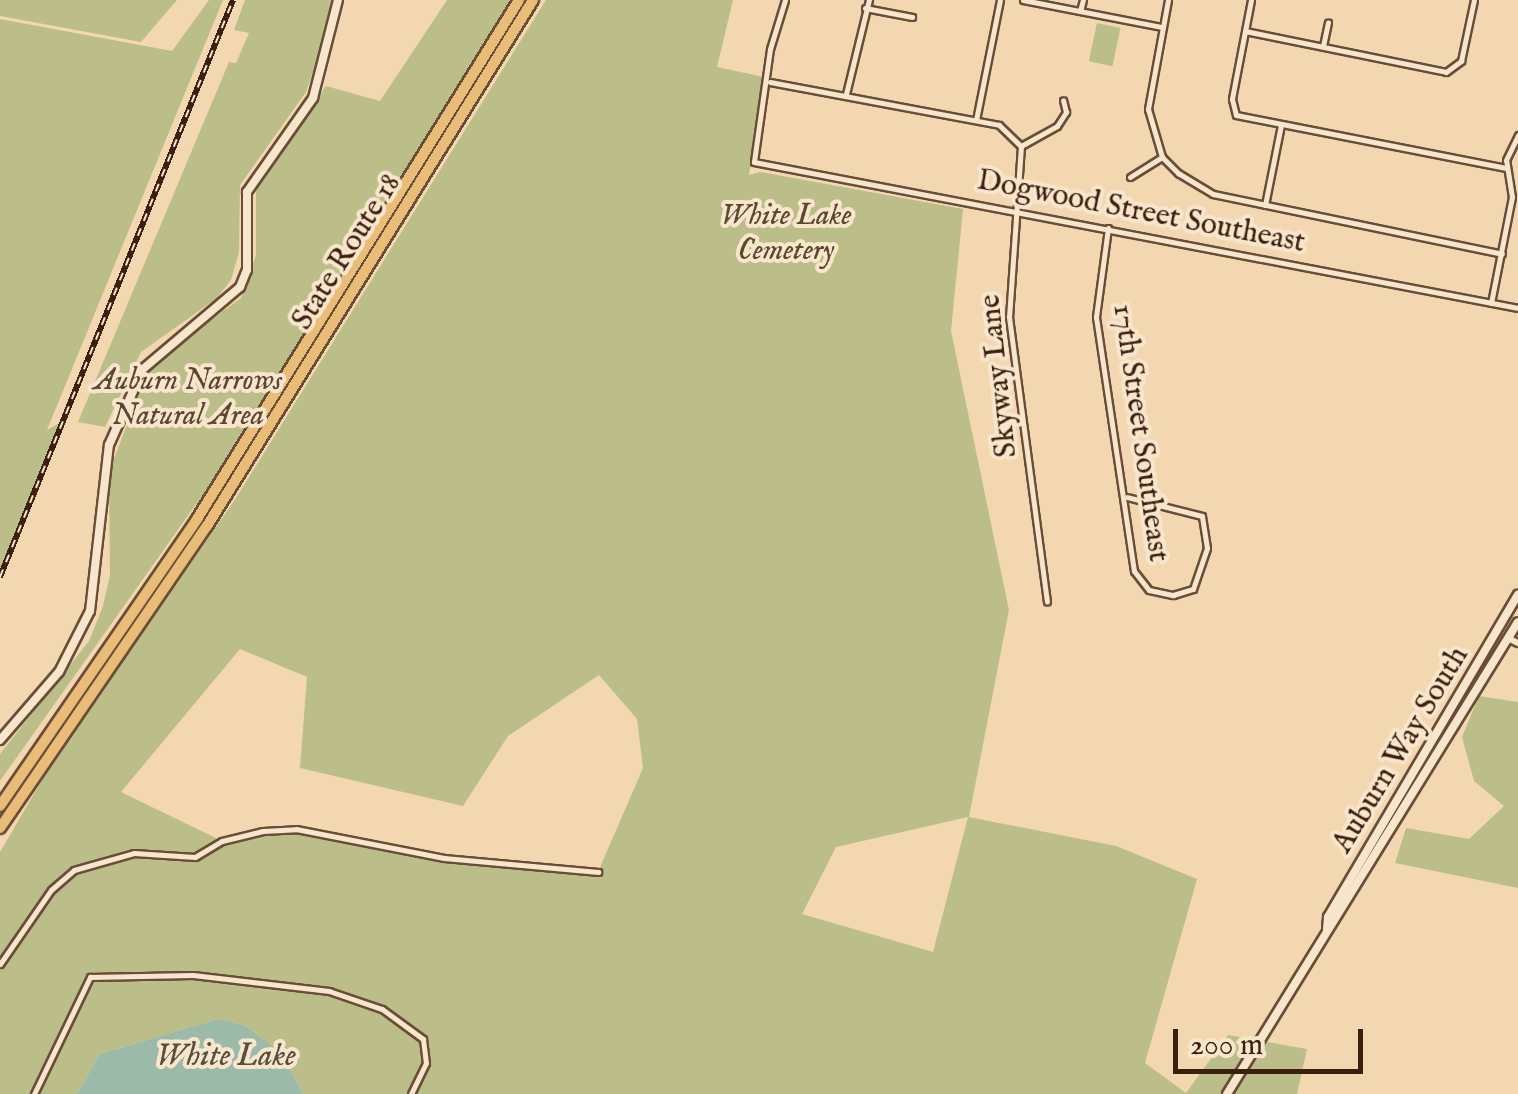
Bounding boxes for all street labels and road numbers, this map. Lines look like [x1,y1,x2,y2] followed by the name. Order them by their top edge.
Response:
[974,163,1308,261] street label: Dogwood Street Southeast
[285,167,409,337] street label: State Route 18
[973,293,1025,459] street label: Skyway Lane
[1104,302,1176,564] street label: 17th Street Southeast
[1325,640,1477,860] street label: Auburn Way South

